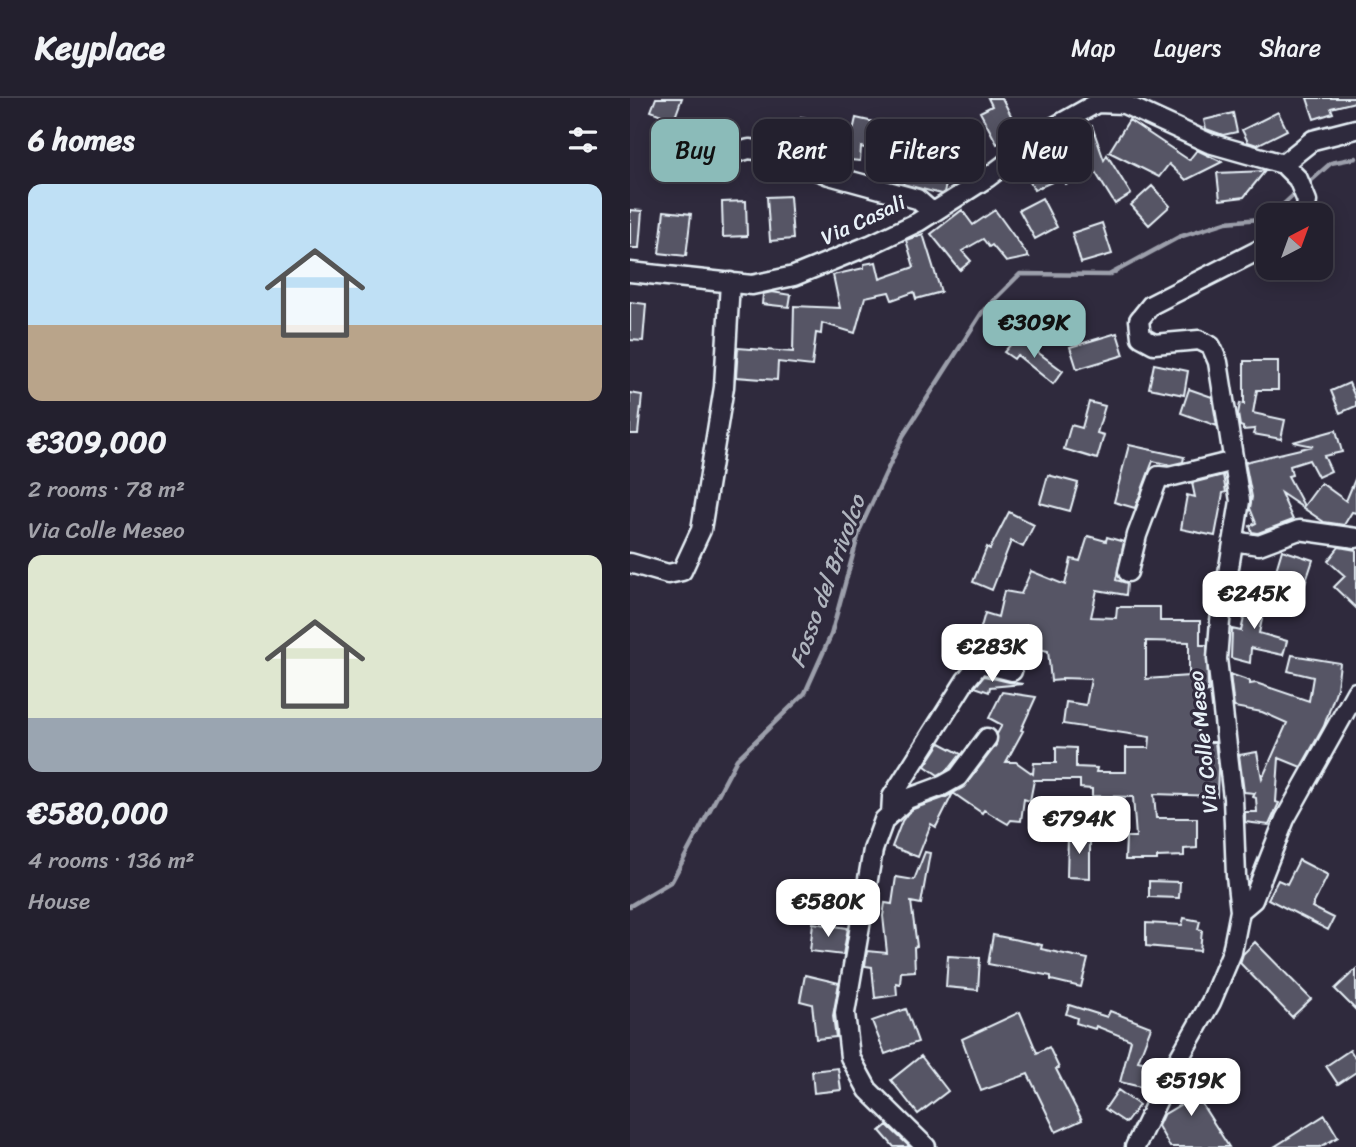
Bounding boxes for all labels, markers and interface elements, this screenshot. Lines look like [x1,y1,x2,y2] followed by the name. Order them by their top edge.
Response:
[35,19,165,77] text: Keyplace
[1071,27,1116,69] text: Map
[1154,27,1221,69] text: Layers
[1259,27,1321,69] text: Share
[28,113,135,167] text: 6 homes
[651,119,739,182] chip: Buy
[753,119,852,182] chip: Rent
[866,119,984,182] chip: Filters
[998,119,1092,182] chip: New
[564,121,602,159] icon: filters
[814,183,913,256] street label: Via Casali
[1256,203,1334,280] north arrow
[1256,203,1333,280] map controls
[252,230,378,356] icon: home
[985,300,1083,360] pin: €309K
[999,302,1069,343] text: €309K
[28,415,167,469] text: €309,000
[28,469,185,510] text: 2 rooms · 78 m²
[777,488,878,673] water label: Fosso del Brivolco
[28,510,185,551] text: Via Colle Meseo
[1205,572,1303,631] pin: €245K
[1219,573,1289,614] text: €245K
[252,601,378,727] icon: home
[943,624,1041,684] pin: €283K
[957,626,1027,667] text: €283K
[1177,669,1229,815] street label: Via Colle Meseo
[28,786,168,840] text: €580,000
[1030,796,1128,856] pin: €794K
[1044,798,1114,839] text: €794K
[28,840,195,881] text: 4 rooms · 136 m²
[779,880,877,939] pin: €580K
[28,881,90,922] text: House
[792,881,864,922] text: €580K
[1142,1058,1240,1118] pin: €519K
[1157,1060,1225,1101] text: €519K

